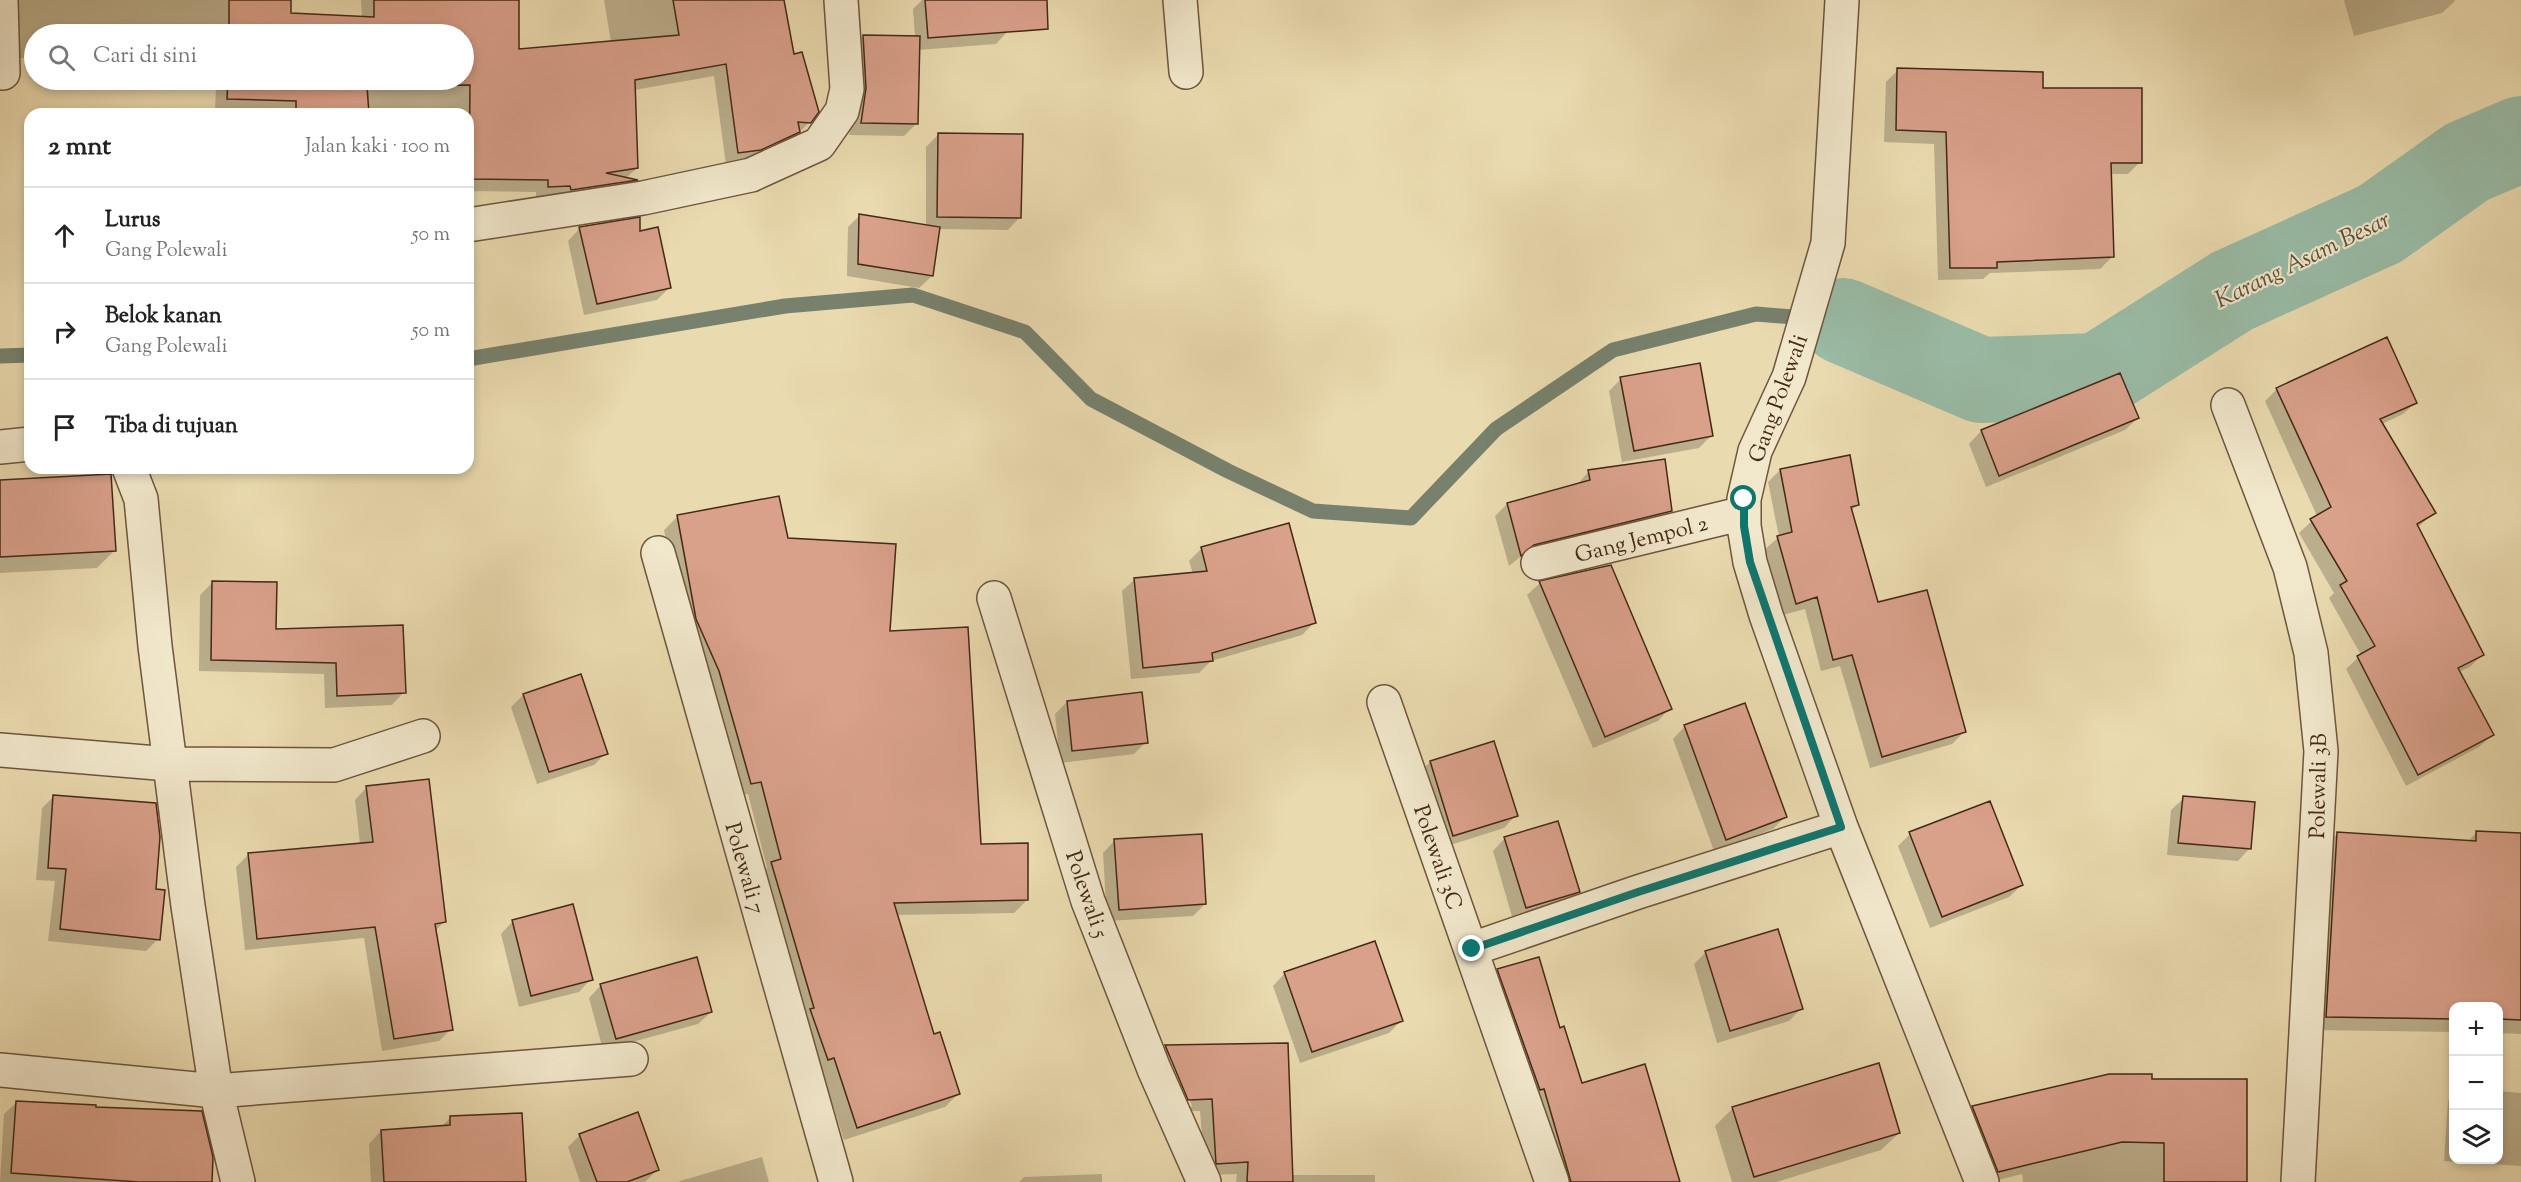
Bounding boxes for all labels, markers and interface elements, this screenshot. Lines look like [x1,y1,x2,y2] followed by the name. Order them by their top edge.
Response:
[24,24,474,90] search box
[45,41,78,74] icon: search
[93,41,197,73] text: Cari di sini
[48,129,111,166] text: 2 mnt
[305,133,450,162] text: Jalan kaki · 100 m
[2209,203,2397,318] water label: Karang Asam Besar
[105,205,161,237] text: Lurus
[48,219,81,252] icon: ahead
[412,221,450,250] text: 50 m
[105,237,227,266] text: Gang Polewali
[105,301,222,333] text: Belok kanan
[48,315,81,348] icon: right
[412,317,450,346] text: 50 m
[1742,330,1818,468] street label: Gang Polewali
[105,333,227,362] text: Gang Polewali
[48,411,81,444] icon: arrive
[105,411,238,443] text: Tiba di tujuan
[1730,485,1756,511] route start
[1572,509,1712,573] street label: Gang Jempol 2
[2303,733,2337,839] street label: Polewali 3B
[1403,801,1469,915] street label: Polewali 3C
[715,819,771,918] street label: Polewali 7
[1055,847,1115,943] street label: Polewali 5
[1458,935,1484,961] route end
[2449,1002,2503,1164] map controls
[2449,1002,2503,1056] button: +
[2449,1056,2503,1110] button: −
[2449,1110,2503,1164] button: layers

